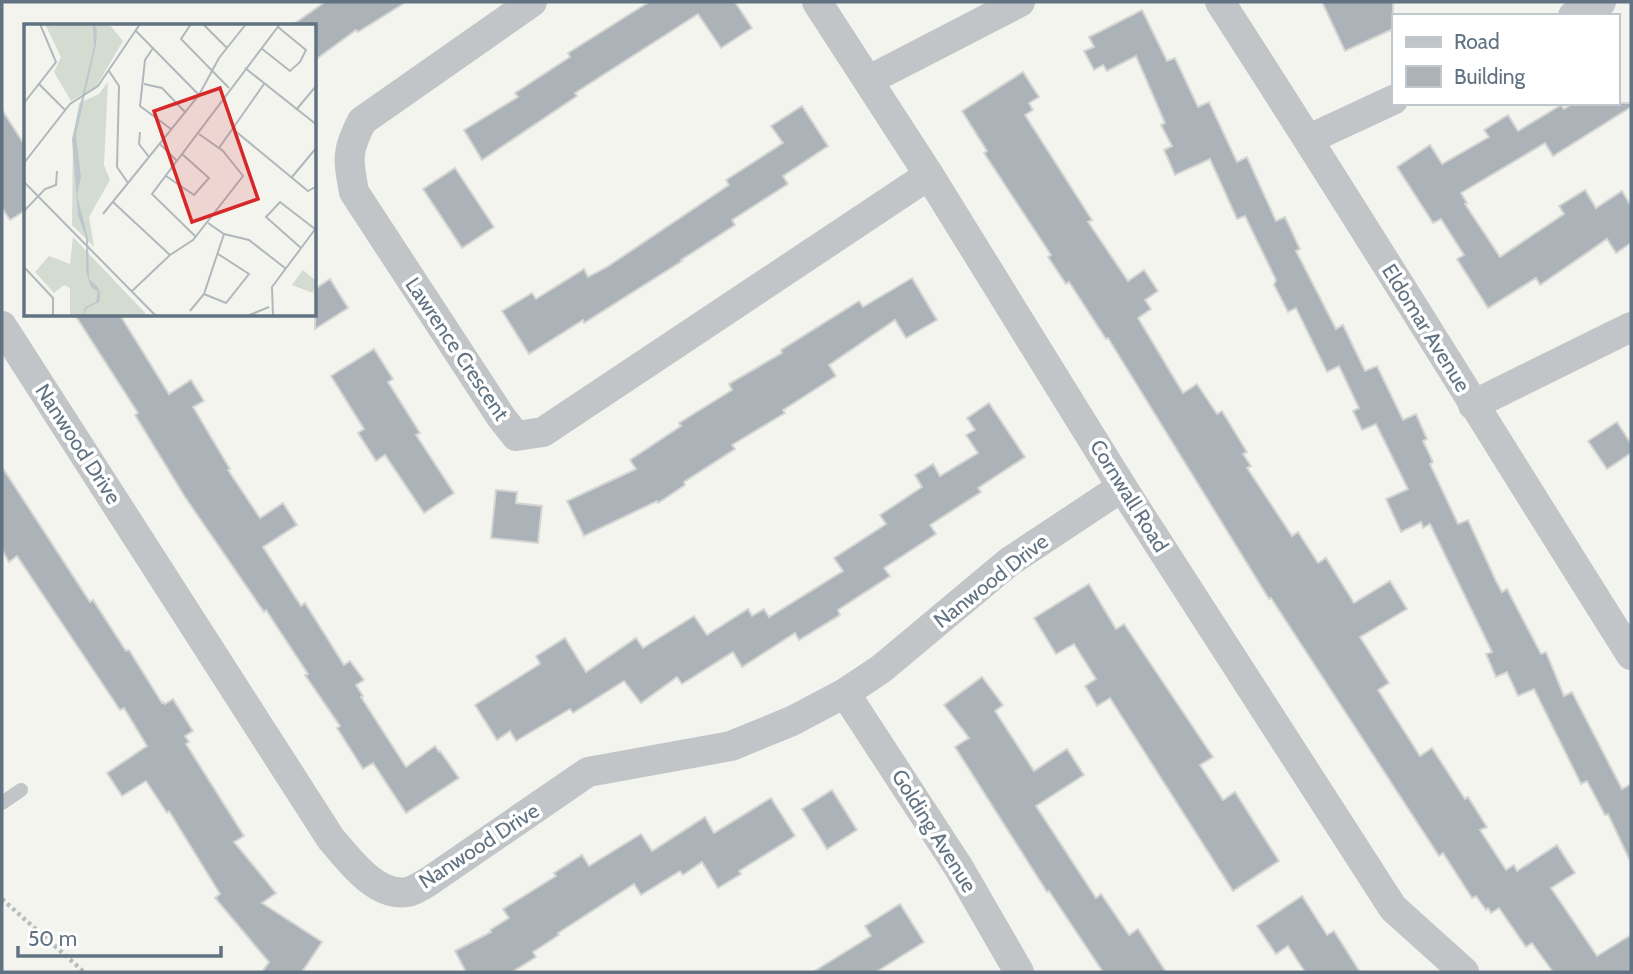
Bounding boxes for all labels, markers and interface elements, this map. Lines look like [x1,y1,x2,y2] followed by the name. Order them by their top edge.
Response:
[1392,14,1619,105] legend
[24,24,317,317] inset map
[1454,29,1500,54] text: Road
[1454,64,1526,89] text: Building
[1377,259,1476,397] street label: Eldomar Avenue
[400,273,514,425] street label: Lawrence Crescent
[30,379,127,509] street label: Nanwood Drive
[1085,435,1174,557] street label: Cornwall Road
[929,528,1053,633] street label: Nanwood Drive
[887,765,982,897] street label: Golding Avenue
[414,797,544,894] street label: Nanwood Drive
[18,914,220,958] scale bar
[28,926,77,951] text: 50 m

